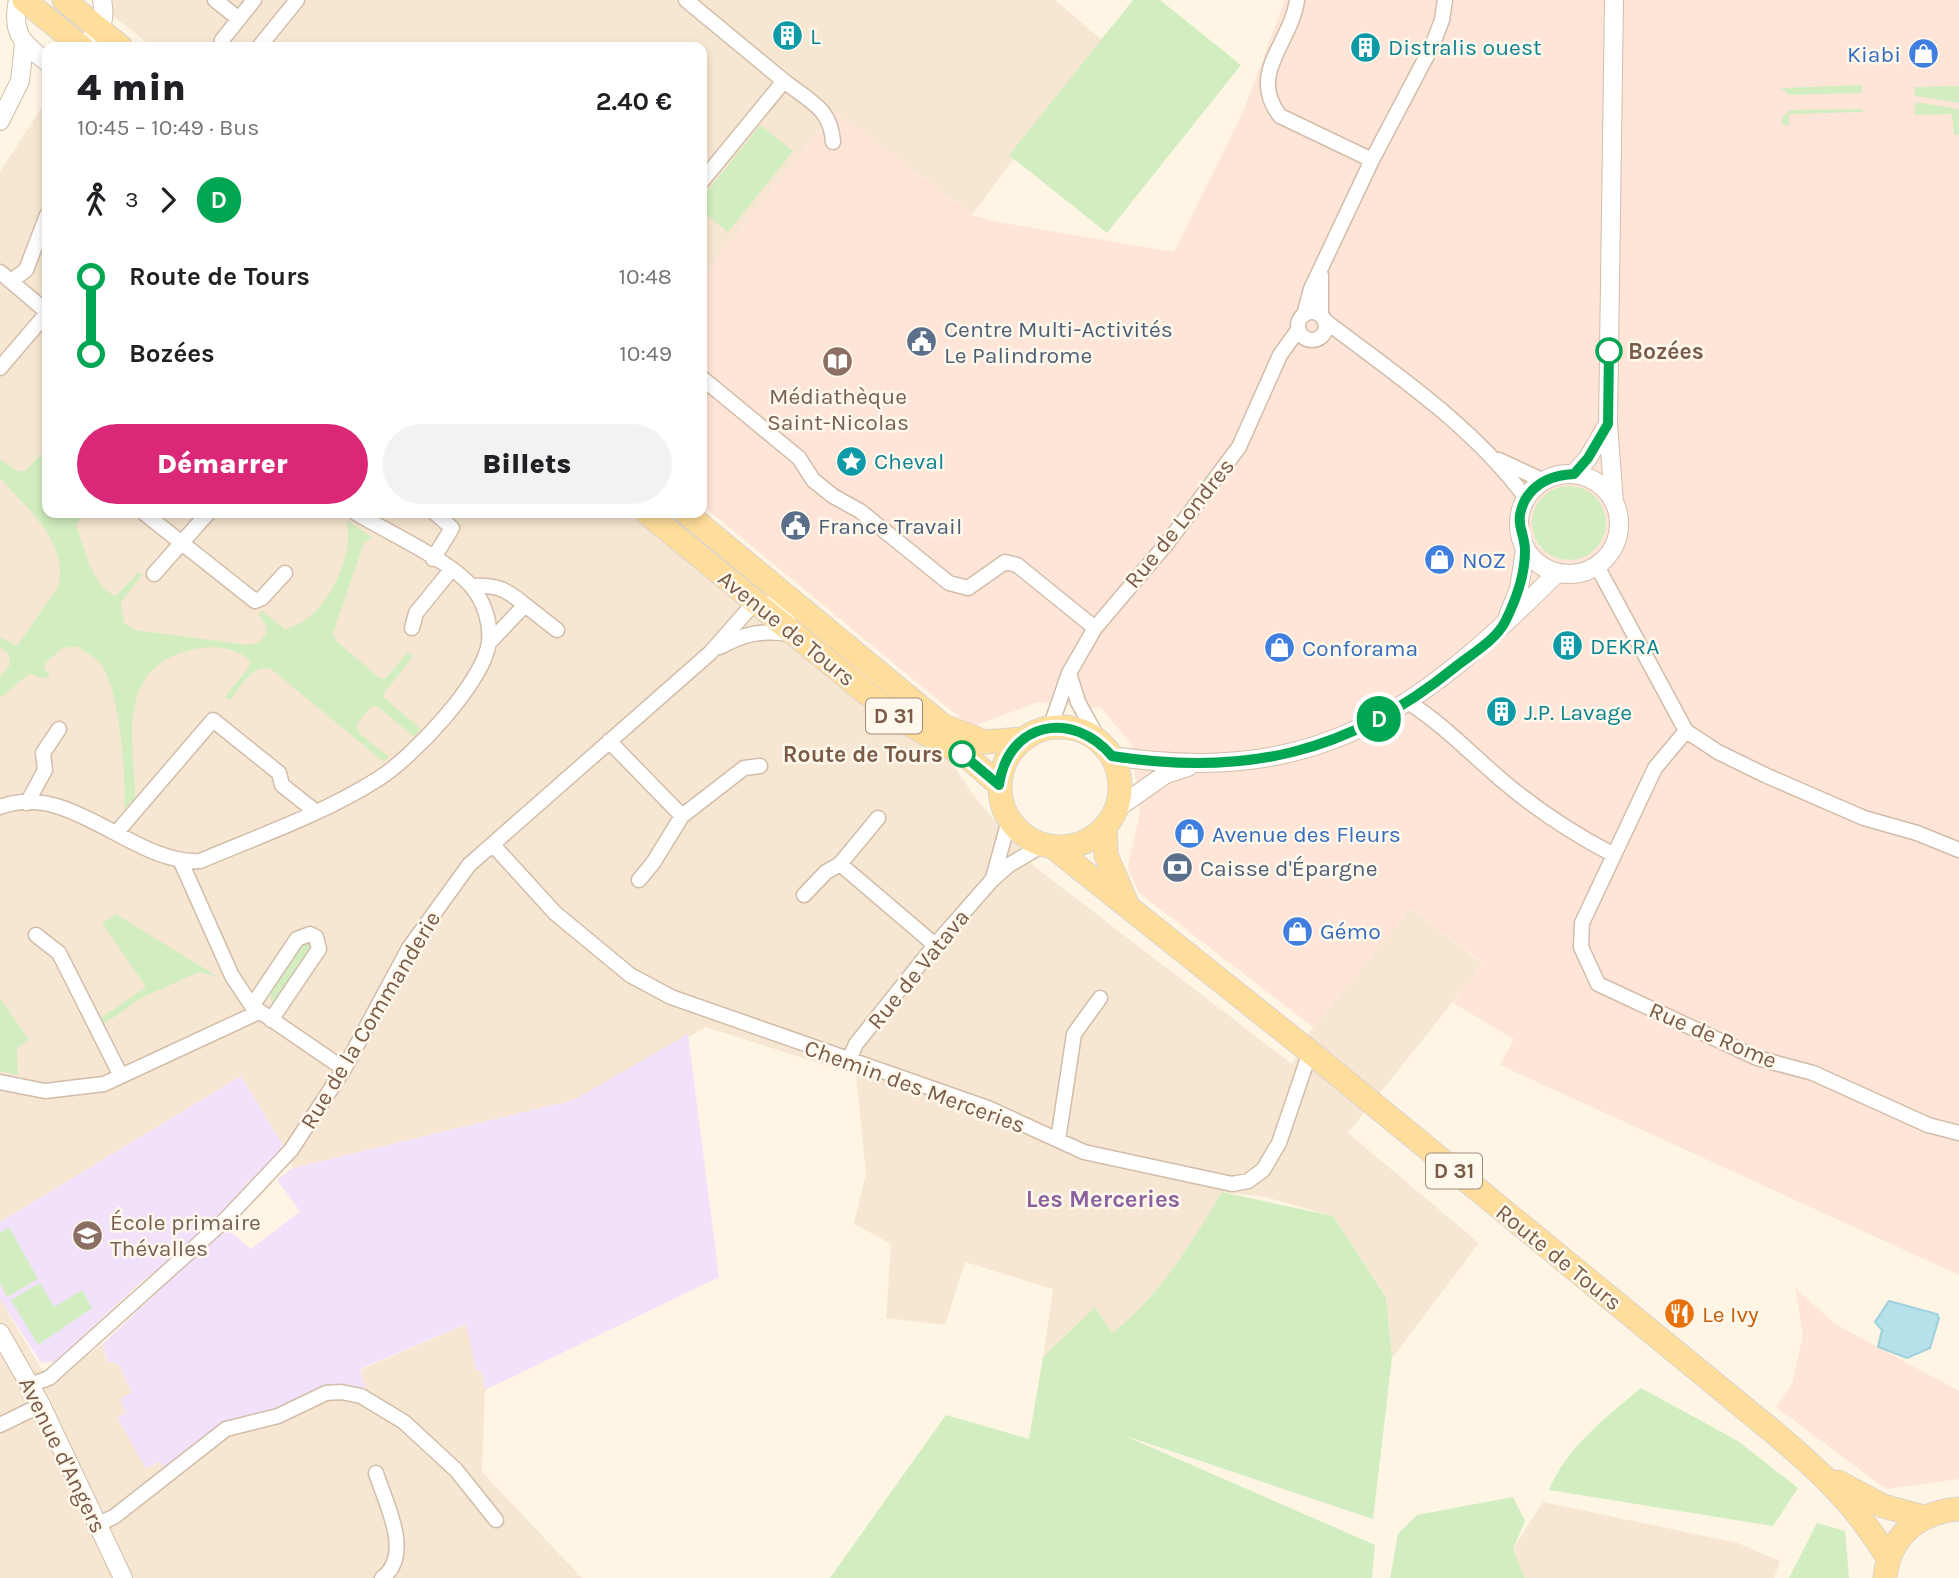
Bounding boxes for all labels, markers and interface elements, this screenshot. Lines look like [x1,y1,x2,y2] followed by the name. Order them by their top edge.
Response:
[770,19,804,53] building icon: L
[810,23,821,50] place label: L
[1348,30,1382,64] building icon: Distralis ouest
[1388,34,1542,61] place label: Distralis ouest
[1907,37,1941,71] shop icon: Kiabi
[1847,41,1901,68] place label: Kiabi
[77,65,186,110] text: 4 min
[596,86,672,117] text: 2.40 €
[77,114,259,141] text: 10:45 – 10:49 · Bus
[77,181,115,219] icon: walk
[149,181,187,219] icon: forward
[125,186,139,213] text: 3
[211,186,227,214] text: D
[129,261,310,292] text: Route de Tours
[618,263,672,290] text: 10:48
[944,316,1173,369] place label: Centre Multi-Activités Le Palindrome
[904,325,938,359] public building icon: Centre Multi-Activités Le Palindrome
[129,338,215,369] text: Bozées
[1596,338,1622,364] marker: Bozées
[1628,338,1704,365] place label: Bozées
[619,340,672,367] text: 10:49
[821,345,855,379] library icon: Médiathèque Saint-Nicolas
[767,383,909,436] place label: Médiathèque Saint-Nicolas
[77,424,368,504] button: Démarrer
[382,424,672,504] button: Billets
[834,444,868,478] place icon: Cheval
[874,448,944,475] place label: Cheval
[1119,453,1240,594] street label: Rue de Londres
[778,509,812,543] public building icon: France Travail
[818,513,962,540] place label: France Travail
[1422,543,1456,577] shop icon: NOZ
[1462,547,1506,574] place label: NOZ
[713,565,861,692] street label: Avenue de Tours
[1550,629,1584,663] building icon: DEKRA
[1262,631,1296,665] shop icon: Conforama
[1590,633,1659,660] place label: DEKRA
[1302,635,1418,662] place label: Conforama
[1484,695,1518,729] building icon: J.P. Lavage
[1356,696,1402,742] line badge: D
[866,698,922,734] road number: D 31
[1524,699,1632,726] place label: J.P. Lavage
[1371,705,1387,733] text: D
[783,741,943,768] place label: Route de Tours
[949,741,975,767] marker: Route de Tours
[1172,817,1206,851] shop icon: Avenue des Fleurs
[1212,821,1401,848] place label: Avenue des Fleurs
[1160,851,1194,885] bank icon: Caisse d'Épargne
[1200,855,1377,882] place label: Caisse d'Épargne
[862,904,975,1035] street label: Rue de Vatava
[295,906,446,1134] street label: Rue de la Commanderie
[1280,914,1314,948] shop icon: Gémo
[1320,918,1381,945] place label: Gémo
[1645,996,1781,1074] street label: Rue de Rome
[801,1034,1029,1139] street label: Chemin des Merceries
[1426,1154,1482,1188] road number: D 31
[1026,1185,1180,1213] district label: Les Merceries
[1490,1198,1627,1316] street label: Route de Tours
[110,1209,261,1262] place label: École primaire Thévalles
[70,1218,104,1252] school or university icon: École primaire Thévalles
[1662,1297,1696,1331] restaurant icon: Le Ivy
[1702,1301,1759,1328] place label: Le Ivy
[13,1373,112,1538] street label: Avenue d'Angers

